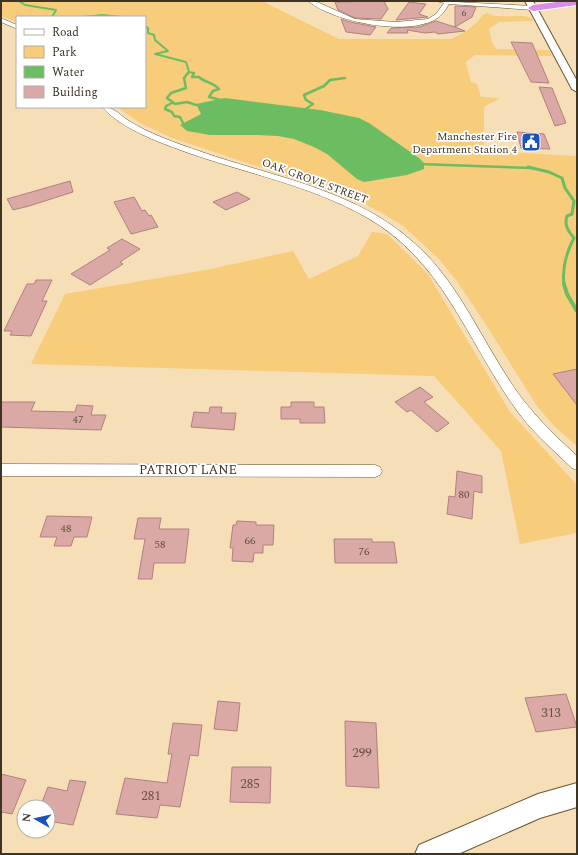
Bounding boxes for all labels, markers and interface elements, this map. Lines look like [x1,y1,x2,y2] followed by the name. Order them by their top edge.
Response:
[462,6,467,20] house number: 6
[16,16,146,108] legend
[52,23,79,42] text: Road
[52,43,77,62] text: Park
[52,63,84,82] text: Water
[52,83,98,102] text: Building
[412,128,517,158] place label: Manchester Fire Department Station 4
[520,131,542,153] public building icon: Manchester Fire Department Station 4
[259,154,371,208] street label: OAK GROVE STREET
[73,411,84,428] house number: 47
[139,460,237,480] street label: PATRIOT LANE
[459,486,470,503] house number: 80
[61,520,72,537] house number: 48
[245,532,256,549] house number: 66
[155,536,166,553] house number: 58
[359,543,370,560] house number: 76
[541,703,561,723] house number: 313
[352,743,372,763] house number: 299
[240,774,260,794] house number: 285
[141,786,161,806] house number: 281
[16,799,56,839] north arrow
[18,812,36,823] text: N

